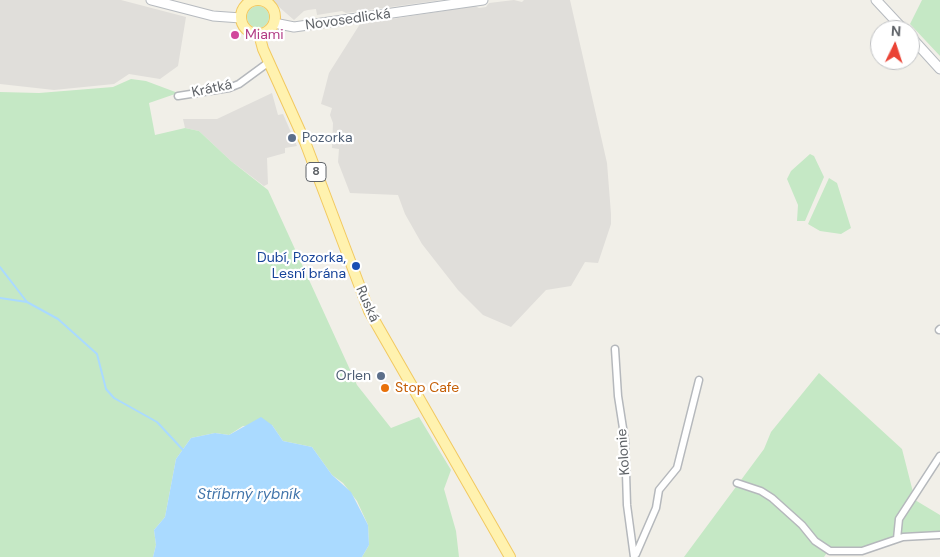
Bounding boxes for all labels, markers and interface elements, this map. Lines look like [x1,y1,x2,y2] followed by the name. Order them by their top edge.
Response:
[304,6,392,34] street label: Novosedlická
[870,20,920,70] north arrow
[890,22,902,40] text: N
[245,27,284,43] place label: Miami
[229,29,241,41] marker: Miami
[190,77,234,101] street label: Krátká
[302,130,353,146] place label: Pozorka
[286,132,298,144] marker: Pozorka
[306,162,326,182] road number: 8
[257,250,346,282] place label: Dubí, Pozorka, Lesní brána
[350,260,362,272] marker: Dubí, Pozorka, Lesní brána
[352,283,382,325] street label: Ruská
[336,368,371,384] place label: Orlen
[375,370,387,382] marker: Orlen
[395,380,459,396] place label: Stop Cafe
[379,382,391,394] marker: Stop Cafe
[614,428,634,476] street label: Kolonie
[197,486,301,504] water label: Stříbrný rybník

